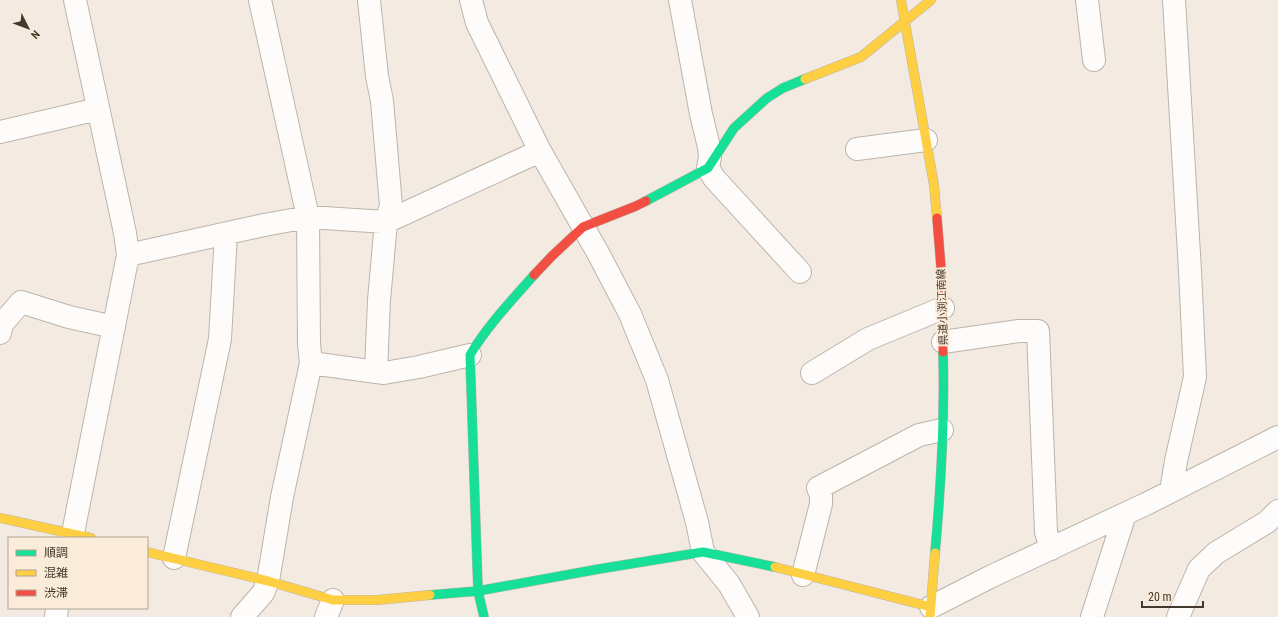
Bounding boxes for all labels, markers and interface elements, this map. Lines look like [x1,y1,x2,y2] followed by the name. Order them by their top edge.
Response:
[8,8,48,48] north arrow
[28,27,42,41] text: N
[935,268,950,346] street label: 県道小渕江南線
[8,537,148,609] legend
[44,546,68,560] text: 順調
[44,566,68,580] text: 混雑
[1142,583,1203,609] scale bar
[44,586,68,600] text: 渋滞
[1148,590,1172,604] text: 20 m

